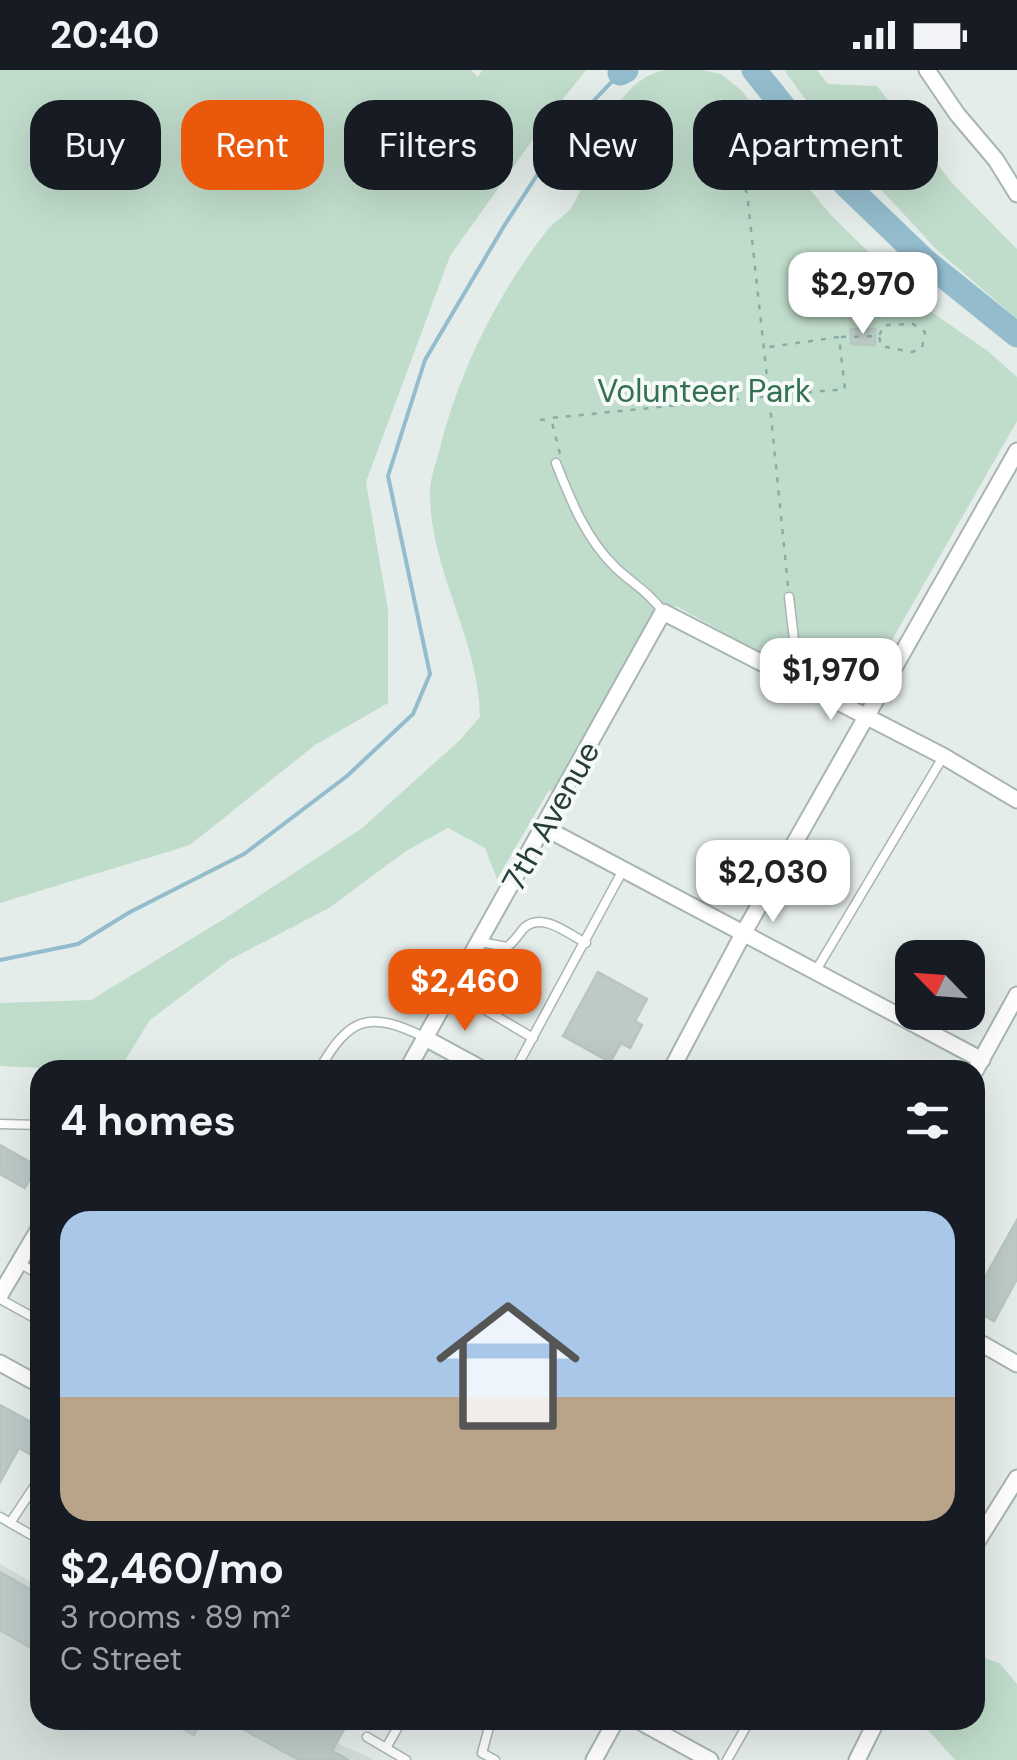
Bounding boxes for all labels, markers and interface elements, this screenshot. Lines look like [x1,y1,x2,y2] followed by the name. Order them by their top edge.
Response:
[50,10,160,60] text: 20:40
[30,100,161,190] chip: Buy
[181,100,324,190] chip: Rent
[344,100,513,190] chip: Filters
[533,100,673,190] chip: New
[693,100,938,190] chip: Apartment
[782,252,944,337] pin: $2,970
[810,263,916,305] text: $2,970
[597,370,811,412] park label: Volunteer Park
[750,638,912,723] pin: $1,970
[782,649,880,691] text: $1,970
[493,734,609,898] street label: 7th Avenue
[692,840,854,925] pin: $2,030
[718,851,828,893] text: $2,030
[895,940,985,1030] north arrow
[895,940,985,1030] map controls
[384,949,546,1034] pin: $2,460
[410,960,520,1002] text: $2,460
[60,1093,236,1148] text: 4 homes
[900,1093,955,1148] icon: filters
[418,1276,598,1456] icon: home
[60,1541,284,1596] text: $2,460/mo
[60,1596,291,1638] text: 3 rooms · 89 m²
[60,1638,182,1680] text: C Street

